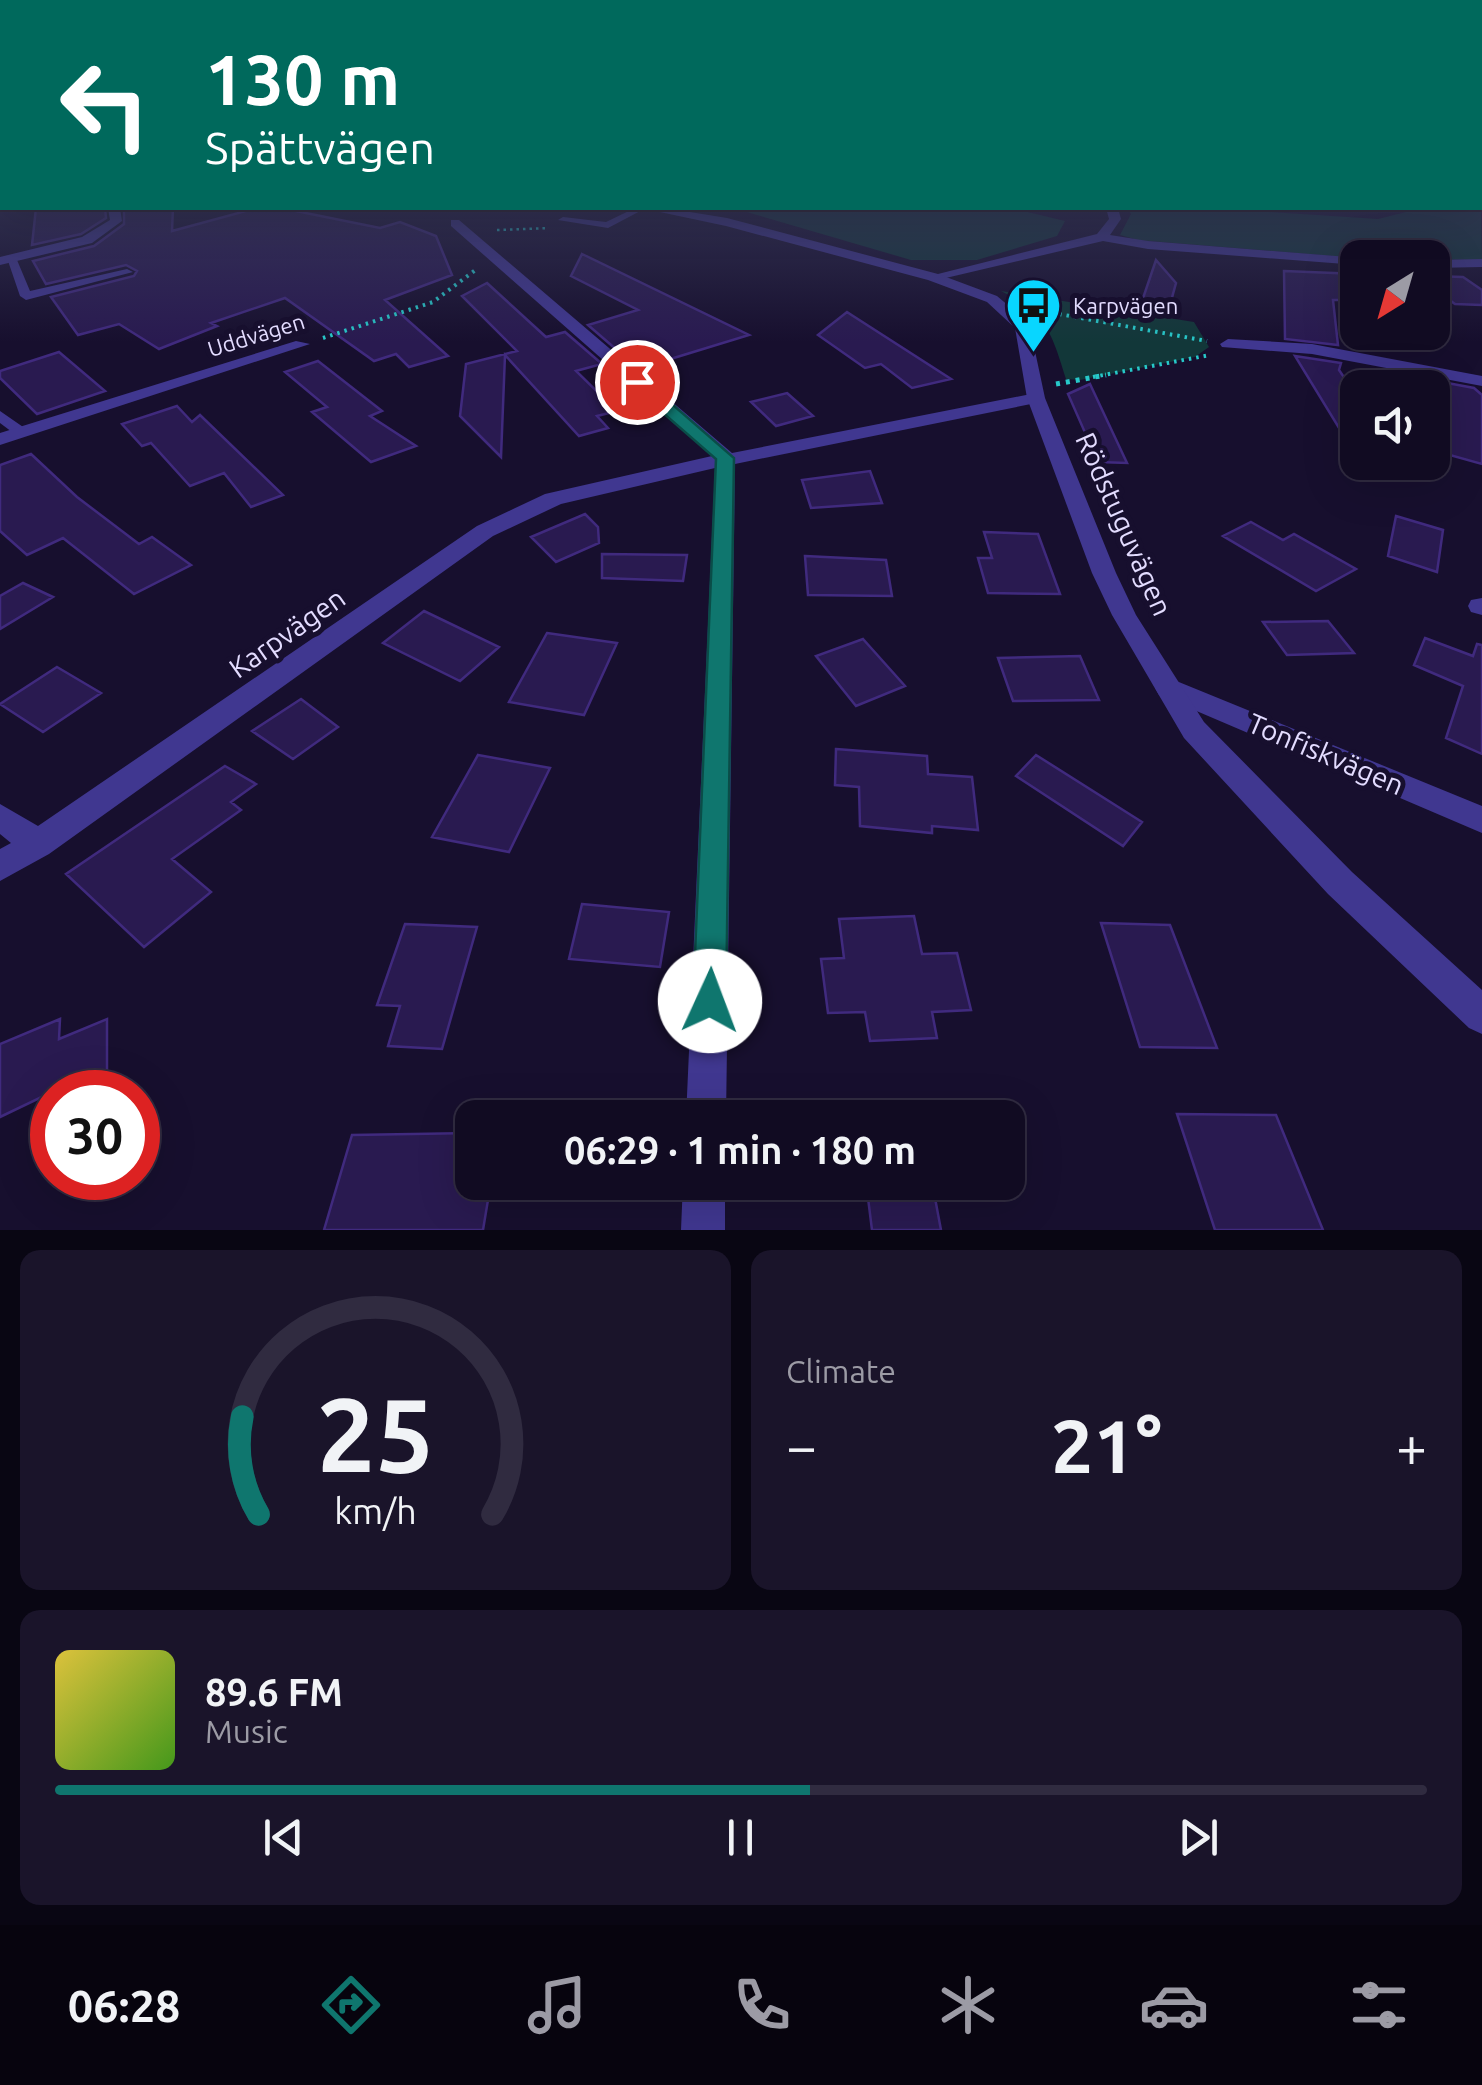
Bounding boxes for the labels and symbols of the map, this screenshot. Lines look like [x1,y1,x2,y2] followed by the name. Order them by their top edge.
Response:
[1340,240,1450,350] north arrow
[1004,276,1064,355] bus stop icon: Karpvägen
[1073,293,1178,318] place label: Karpvägen
[204,308,307,361] street label: Uddvägen
[595,340,680,425] pin
[1070,428,1179,620] street label: Rödstuguvägen
[223,581,350,684] street label: Karpvägen
[1244,707,1409,800] street label: Tonfiskvägen
[658,949,762,1053] position arrow
[30,1070,160,1200] speed limit sign: 30

